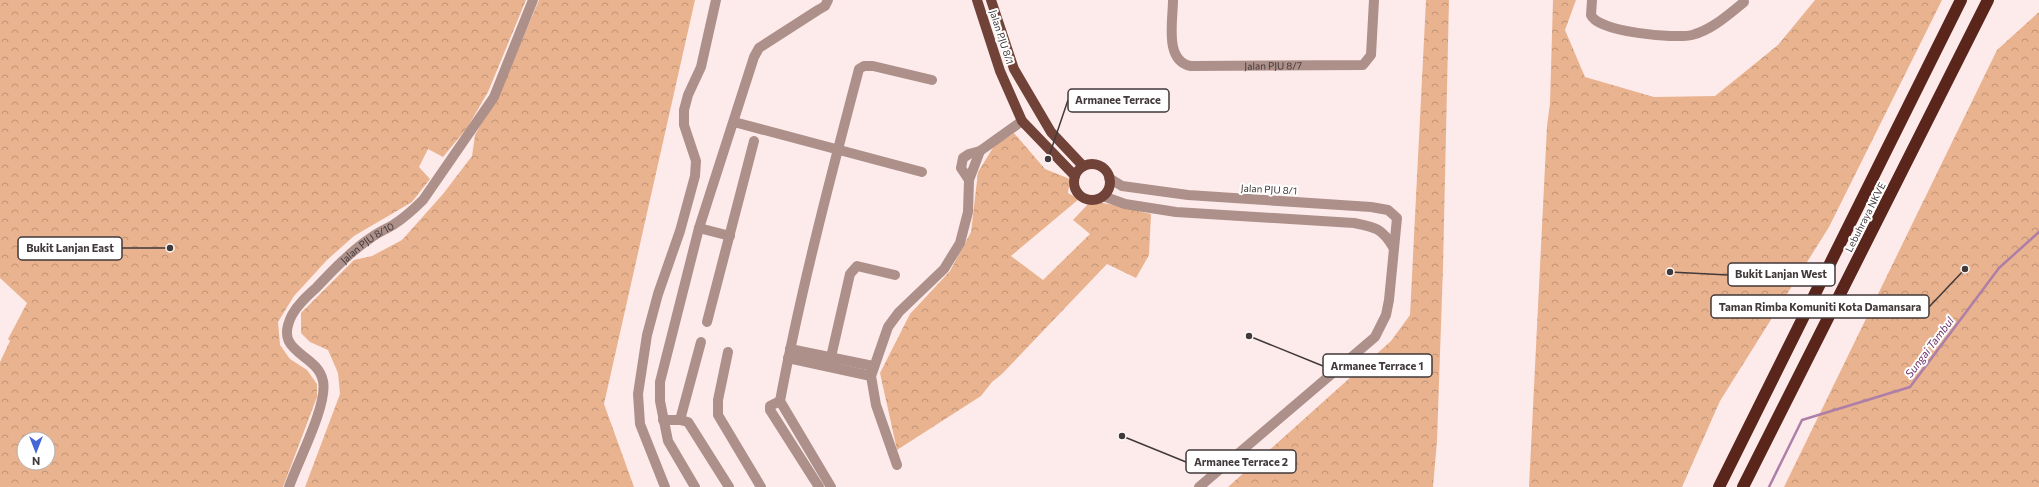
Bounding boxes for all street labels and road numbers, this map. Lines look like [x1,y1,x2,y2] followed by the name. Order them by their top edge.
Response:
[988,8,1016,66] street label: Jalan PJU 8/1
[1244,59,1302,72] street label: Jalan PJU 8/7
[1842,180,1888,254] street label: Lebuhraya NKVE
[1240,182,1298,196] street label: Jalan PJU 8/1
[338,220,396,266] street label: Jalan PJU 8/10

